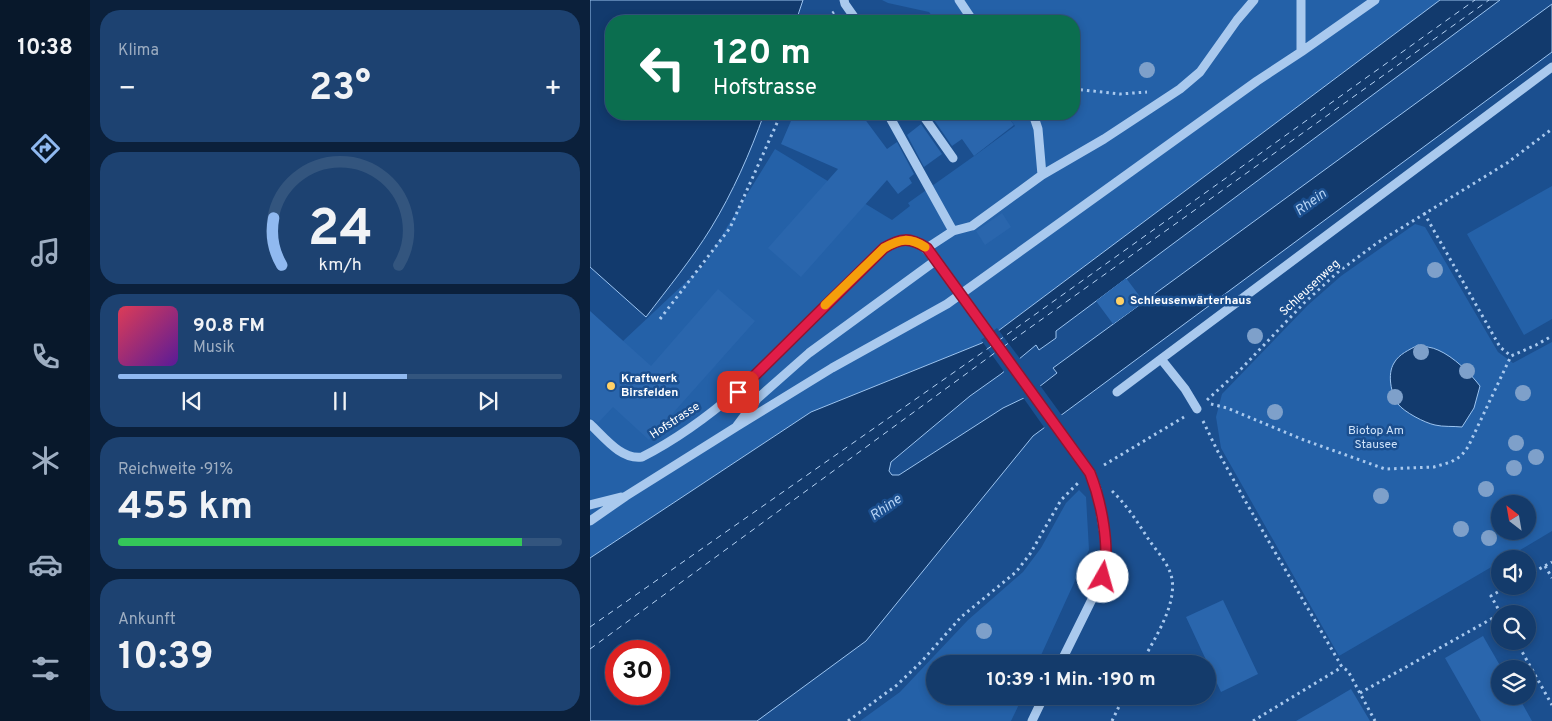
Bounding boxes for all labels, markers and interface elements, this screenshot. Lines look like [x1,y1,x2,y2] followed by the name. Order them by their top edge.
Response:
[713,32,811,76] text: 120 m
[17,35,73,62] text: 10:38
[630,35,695,100] icon: left
[118,41,159,61] text: Klima
[309,65,371,114] text: 23°
[118,72,136,108] text: −
[544,72,562,108] text: +
[713,75,817,102] text: Hofstrasse
[28,131,63,166] icon: directions
[1292,186,1330,220] water label: Rhein
[307,198,373,264] text: 24
[28,235,63,270] icon: music
[318,254,362,277] text: km/h
[1276,256,1344,320] street label: Schleusenweg
[1130,293,1251,309] place label: Schleusenwärterhaus
[1114,295,1126,307] marker: Schleusenwärterhaus
[193,314,265,338] text: 90.8 FM
[193,338,235,358] text: Musik
[28,339,63,374] icon: phone
[621,371,678,401] place label: Kraftwerk Birsfelden
[717,371,759,413] pin
[724,378,752,406] icon: arrive
[605,380,617,392] marker: Kraftwerk Birsfelden
[178,387,206,415] icon: previous
[326,387,354,415] icon: pause
[474,387,502,415] icon: next
[647,399,703,443] street label: Hofstrasse
[1348,423,1404,453] park label: Biotop Am Stausee
[28,443,63,478] icon: climate
[118,460,233,480] text: Reichweite · 91%
[118,484,253,533] text: 455 km
[867,491,906,525] water label: Rhine
[1491,495,1536,540] north arrow
[1491,495,1536,705] map controls
[28,547,63,582] icon: car
[1076,550,1128,602] position arrow
[1491,550,1536,595] button: sound
[1491,605,1536,650] button: search
[118,610,176,630] text: Ankunft
[118,634,214,683] text: 10:39
[605,640,670,705] speed limit sign: 30
[28,651,63,686] icon: filters
[1491,660,1536,705] button: layers
[986,668,1156,692] text: 10:39 · 1 Min. · 190 m

